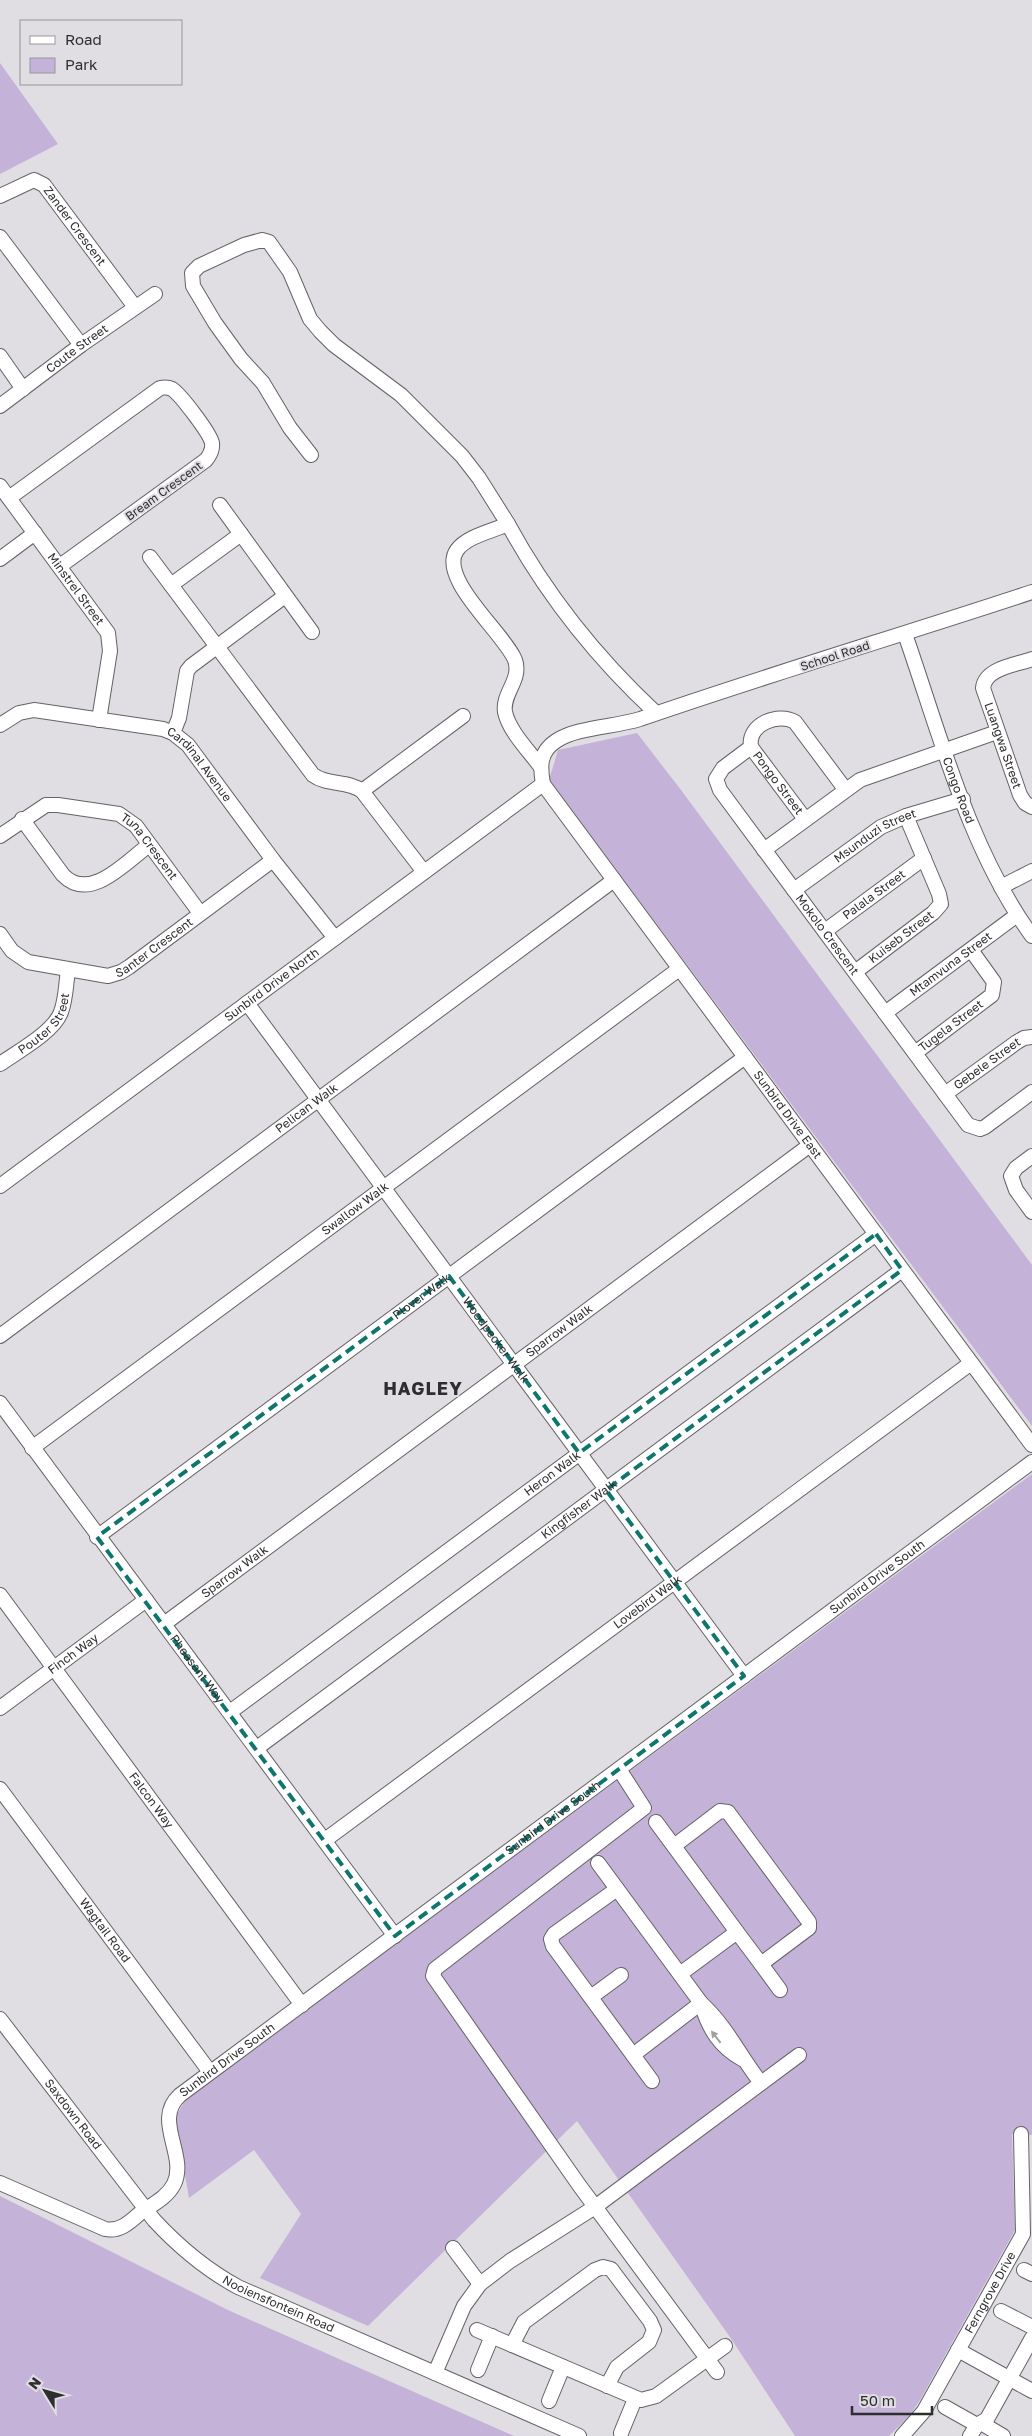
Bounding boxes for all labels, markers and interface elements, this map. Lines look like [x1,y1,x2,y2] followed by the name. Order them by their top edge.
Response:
[20,20,182,85] legend
[65,30,102,48] text: Road
[65,55,98,73] text: Park
[41,183,110,269] street label: Zander Crescent
[43,321,111,376] street label: Coute Street
[122,458,205,524] street label: Bream Crescent
[45,550,108,628] street label: Minstrel Street
[798,637,872,674] street label: School Road
[982,700,1025,791] street label: Luangwa Street
[165,723,235,804] street label: Cardinal Avenue
[750,748,807,818] street label: Pongo Street
[940,755,978,825] street label: Congo Road
[831,805,918,866] street label: Msunduzi Street
[118,810,181,883] street label: Tuna Crescent
[839,866,908,923] street label: Palala Street
[793,891,863,978] street label: Mokolo Crescent
[865,907,937,966] street label: Kuiseb Street
[113,914,196,980] street label: Santer Crescent
[906,928,995,999] street label: Mtamvuna Street
[221,944,322,1024] street label: Sunbird Drive North
[15,992,72,1057] street label: Pouter Street
[915,996,986,1055] street label: Tugela Street
[950,1034,1023,1092] street label: Gebele Street
[751,1067,826,1162] street label: Sunbird Drive East
[272,1080,341,1136] street label: Pelican Walk
[318,1179,391,1238] street label: Swallow Walk
[389,1270,453,1322] street label: Plover Walk
[460,1294,533,1386] street label: Woodpecker Walk
[523,1301,595,1360] street label: Sparrow Walk
[383,1377,463,1399] district label: HAGLEY
[521,1447,584,1499] street label: Heron Walk
[538,1476,620,1542] street label: Kingfisher Walk
[826,1536,928,1617] street label: Sunbird Drive South
[198,1541,271,1601] street label: Sparrow Walk
[610,1571,685,1632] street label: Lovebird Walk
[45,1630,101,1677] street label: Finch Way
[167,1631,228,1706] street label: Pheasant Way
[126,1769,177,1831] street label: Falcon Way
[502,1777,603,1858] street label: Sunbird Drive South
[77,1895,134,1965] street label: Wagtail Road
[176,2019,277,2100] street label: Sunbird Drive South
[710,2030,721,2043] one-way arrow
[42,2076,105,2152] street label: Saxdown Road
[961,2249,1019,2336] street label: Ferngrove Drive
[220,2272,337,2335] street label: Nooiensfontein Road
[20,2366,70,2416] north arrow
[24,2374,44,2392] text: N
[852,2384,932,2416] scale bar
[860,2391,895,2409] text: 50 m

